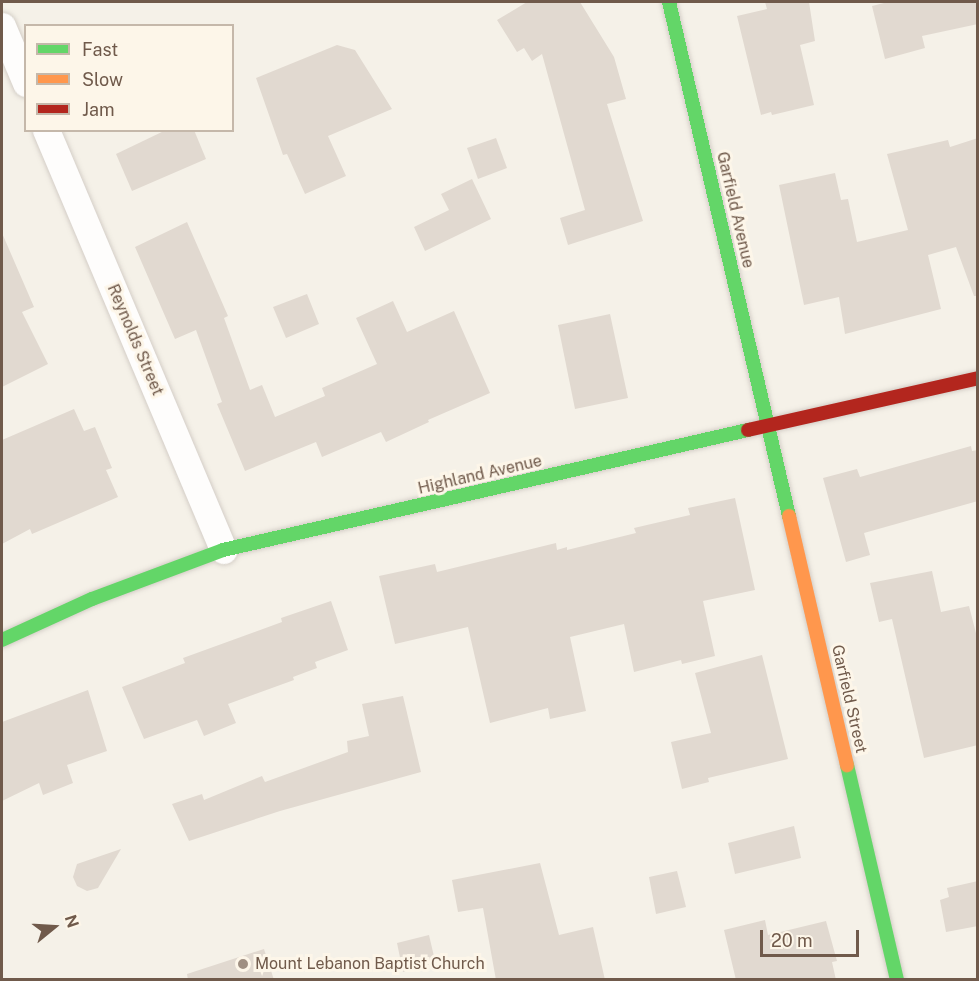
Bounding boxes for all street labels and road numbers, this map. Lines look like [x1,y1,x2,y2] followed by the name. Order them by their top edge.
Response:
[712,150,758,270] street label: Garfield Avenue
[103,281,167,399] street label: Reynolds Street
[416,451,544,499] street label: Highland Avenue
[827,643,871,755] street label: Garfield Street

